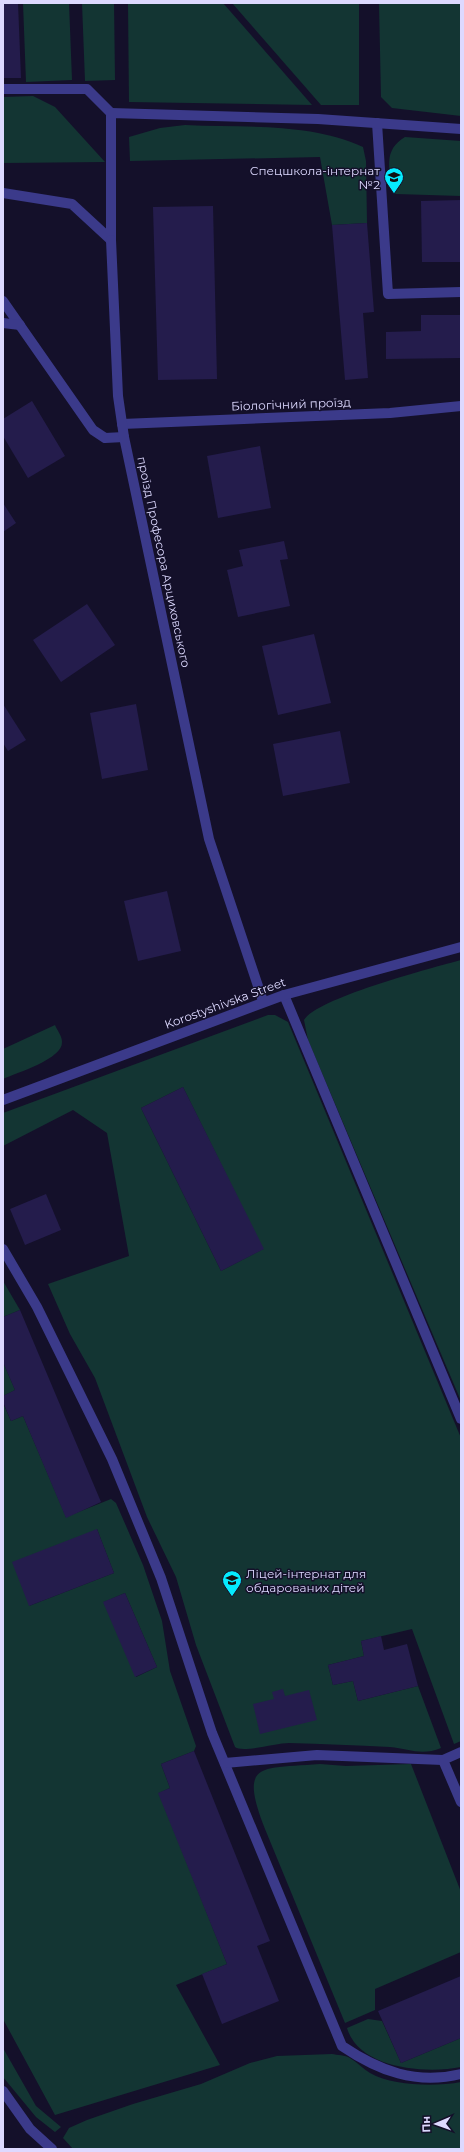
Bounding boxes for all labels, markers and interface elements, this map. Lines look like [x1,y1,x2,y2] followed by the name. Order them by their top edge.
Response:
[250,163,380,192] place label: Спецшкола-інтернат №2
[383,166,405,194] school or university icon: Спецшкола-інтернат №2
[231,394,351,414] street label: Біологічний проїзд
[134,455,194,669] street label: проїзд Професора Арциховського
[162,974,288,1032] street label: Korostyshivska Street
[246,1566,366,1595] place label: Ліцей-інтернат для обдарованих дітей
[221,1569,243,1597] school or university icon: Ліцей-інтернат для обдарованих дітей
[416,2104,456,2144] north arrow
[419,2116,433,2133] text: Пн

